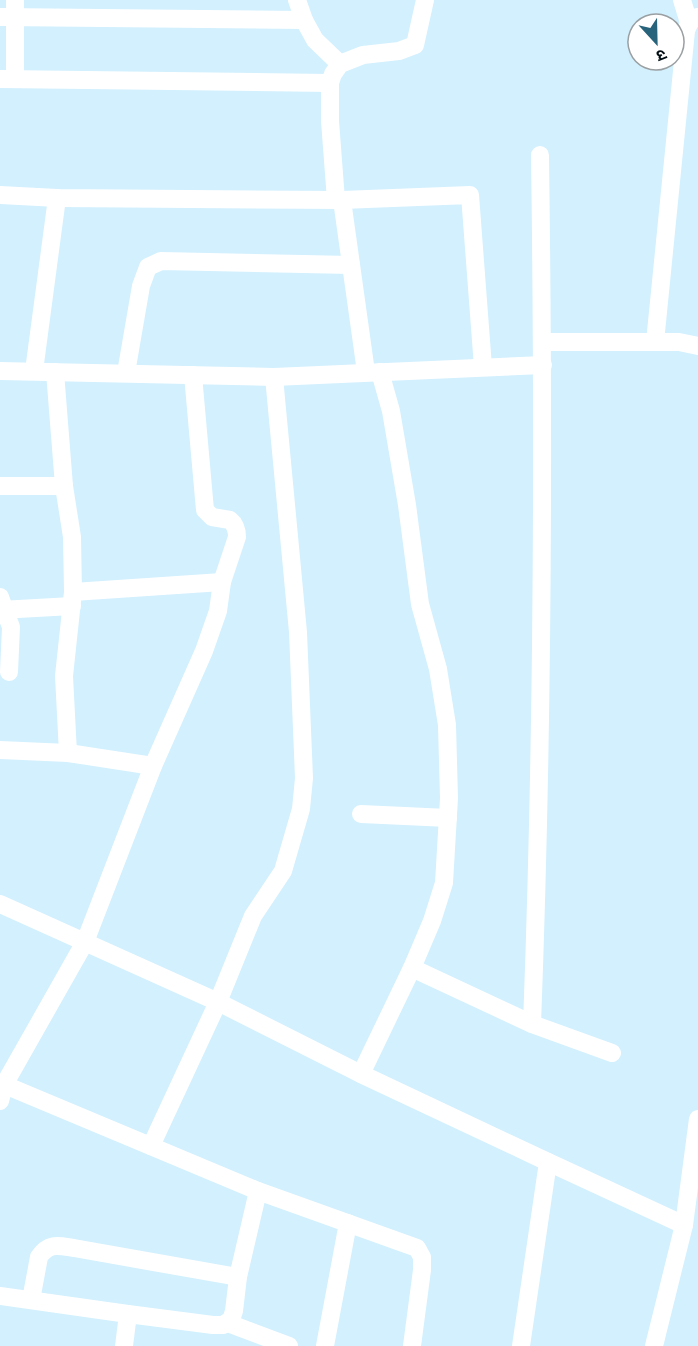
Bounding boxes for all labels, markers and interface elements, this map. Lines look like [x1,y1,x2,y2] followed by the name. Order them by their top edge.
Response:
[626,12,686,72] north arrow
[653,45,670,67] text: उ

